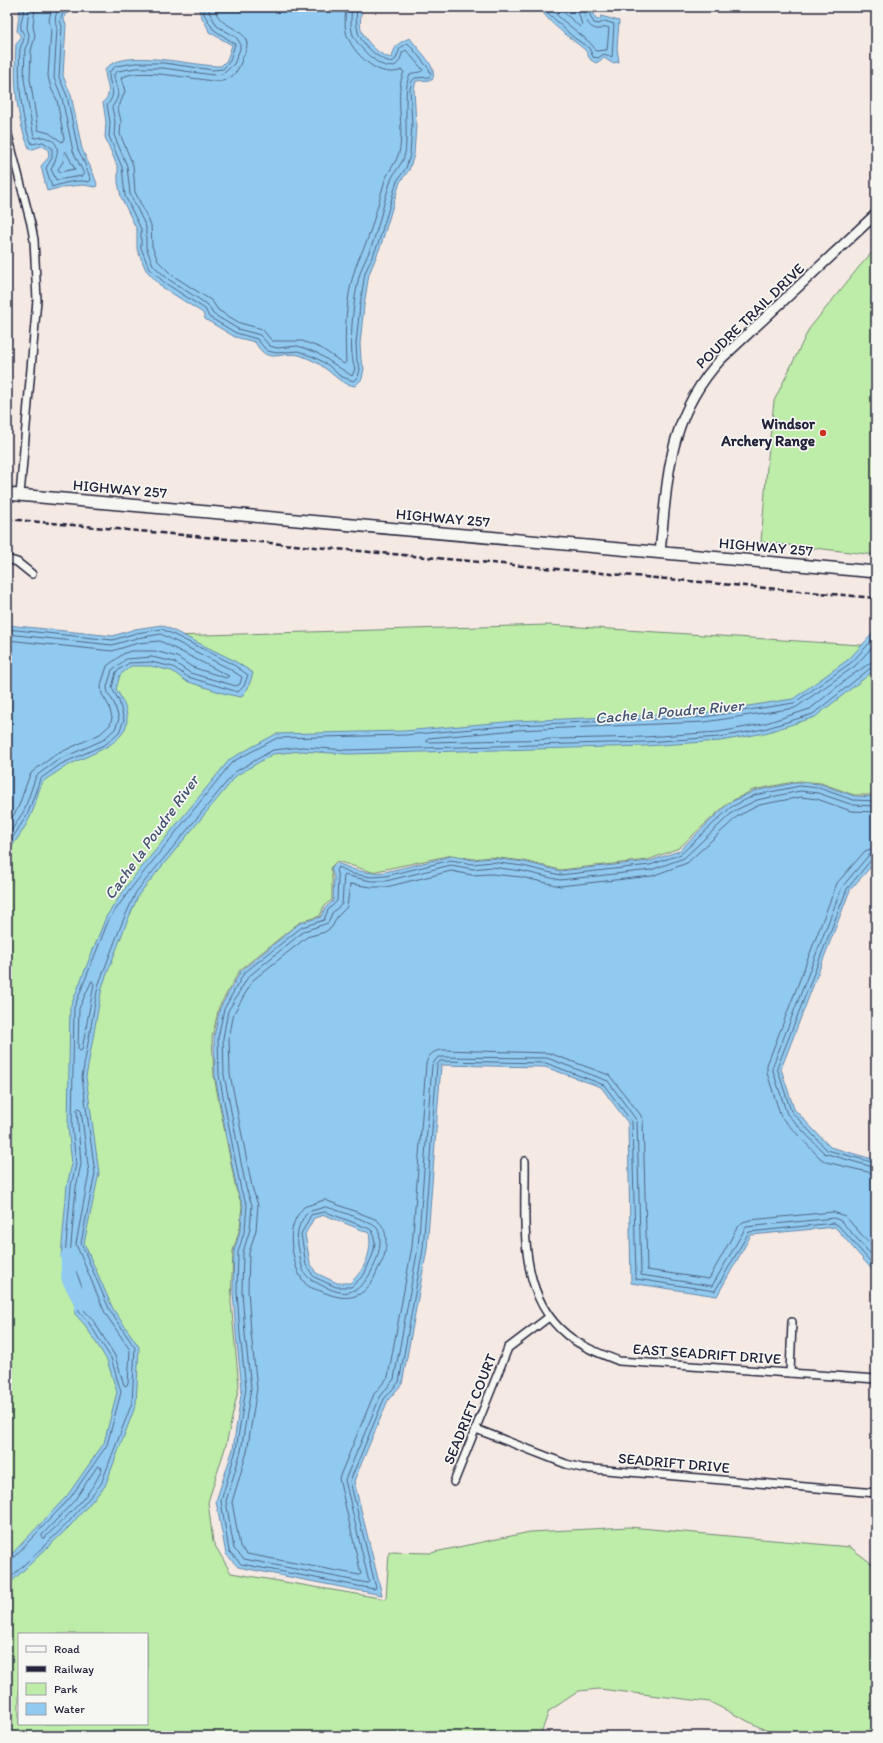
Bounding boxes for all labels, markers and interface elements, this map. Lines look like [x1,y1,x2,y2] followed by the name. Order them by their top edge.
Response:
[692,260,808,372] street label: POUDRE TRAIL DRIVE
[720,415,816,451] place label: Windsor Archery Range
[818,428,828,438] marker: Windsor Archery Range
[72,476,168,502] street label: HIGHWAY 257
[395,505,491,531] street label: HIGHWAY 257
[718,534,814,560] street label: HIGHWAY 257
[594,695,746,727] water label: Cache la Poudre River
[100,770,204,903] water label: Cache la Poudre River
[632,1340,782,1368] street label: EAST SEADRIFT DRIVE
[440,1350,501,1467] street label: SEADRIFT COURT
[617,1449,731,1477] street label: SEADRIFT DRIVE
[18,1633,148,1725] legend
[54,1642,80,1656] text: Road
[54,1662,94,1676] text: Railway
[54,1682,78,1696] text: Park
[54,1702,85,1716] text: Water

